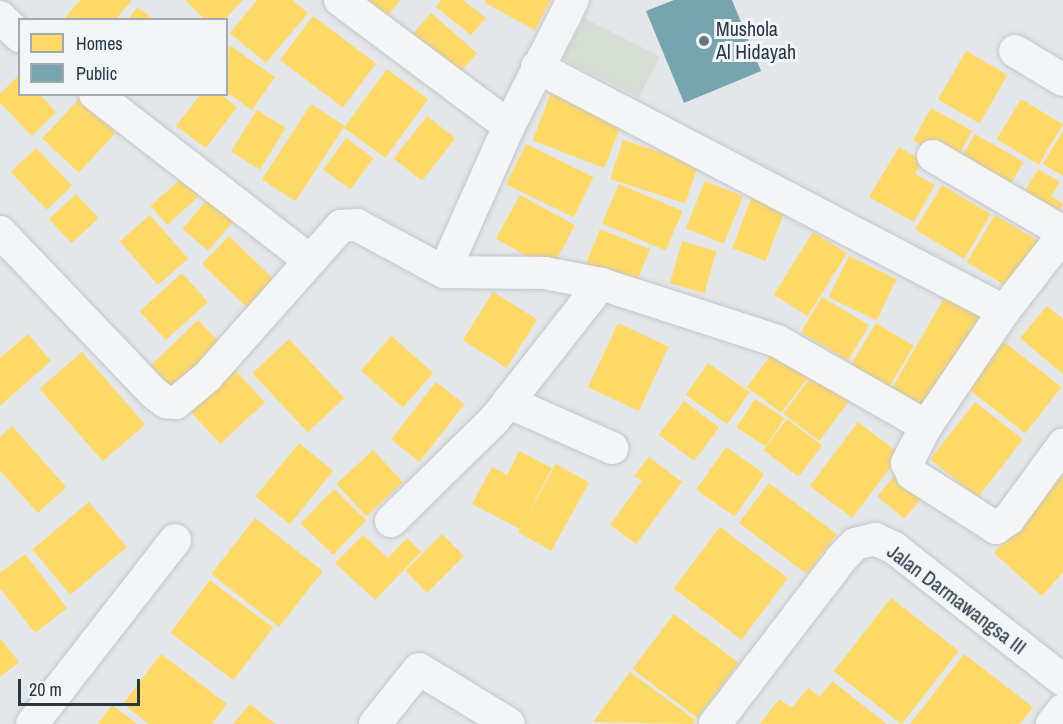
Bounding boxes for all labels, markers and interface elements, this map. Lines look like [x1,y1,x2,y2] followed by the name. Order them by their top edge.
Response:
[716,17,796,64] place label: Mushola Al Hidayah
[18,18,228,96] legend
[76,31,123,56] text: Homes
[697,34,711,48] marker: Mushola Al Hidayah
[76,61,117,86] text: Public
[883,539,1031,659] street label: Jalan Darmawangsa III
[21,667,142,705] scale bar
[29,677,62,702] text: 20 m

